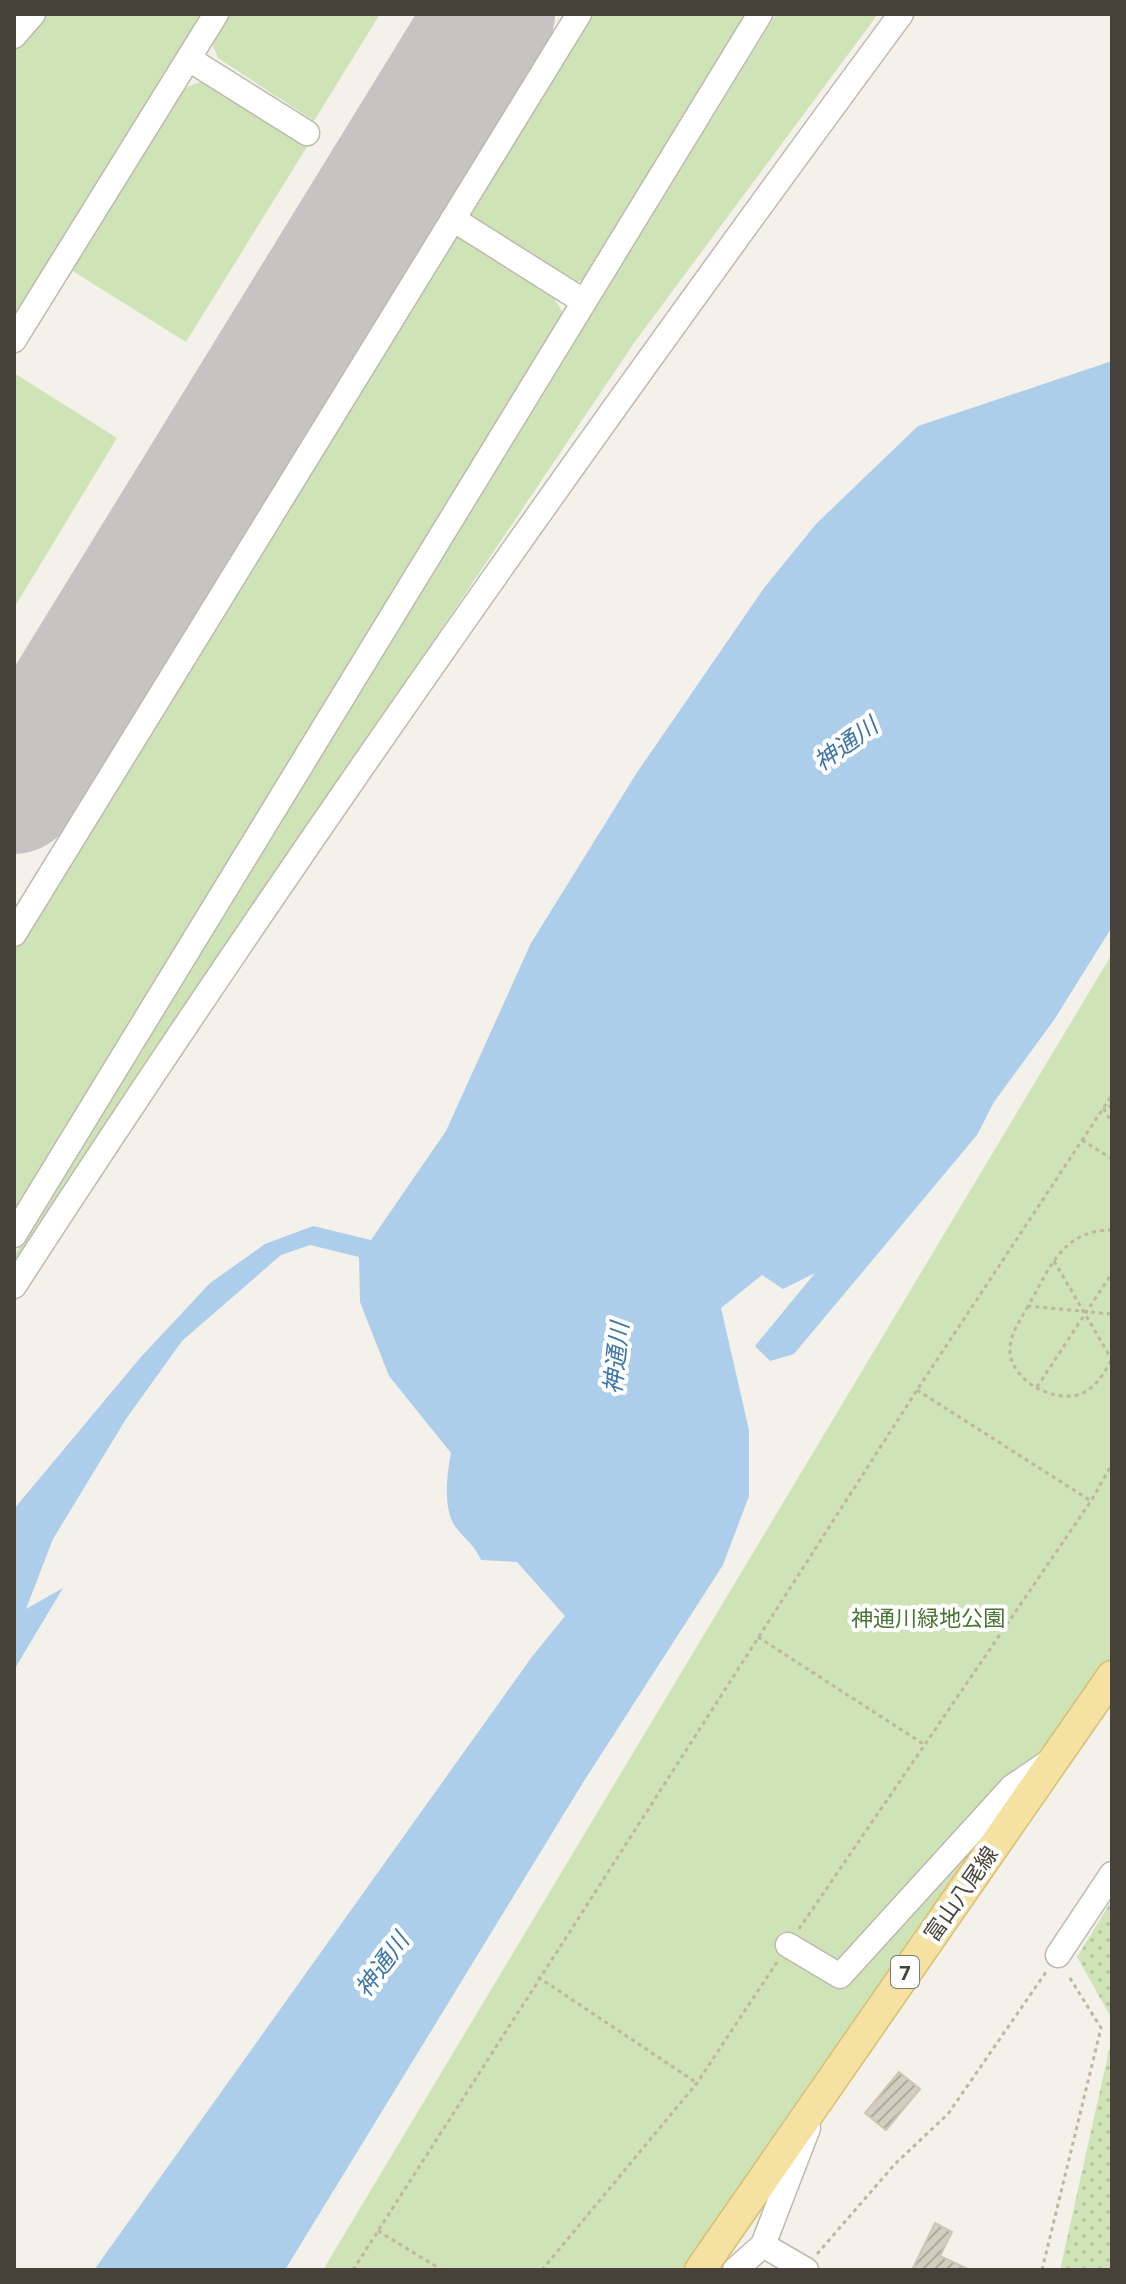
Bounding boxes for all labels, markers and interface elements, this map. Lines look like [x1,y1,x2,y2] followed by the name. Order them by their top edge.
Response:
[806,707,886,778] water label: 神通川
[595,1317,635,1396] water label: 神通川
[851,1602,1005,1632] park label: 神通川緑地公園
[916,1839,1004,1947] street label: 富山八尾線
[346,1923,417,2003] water label: 神通川
[891,1956,919,1988] road number: 7

